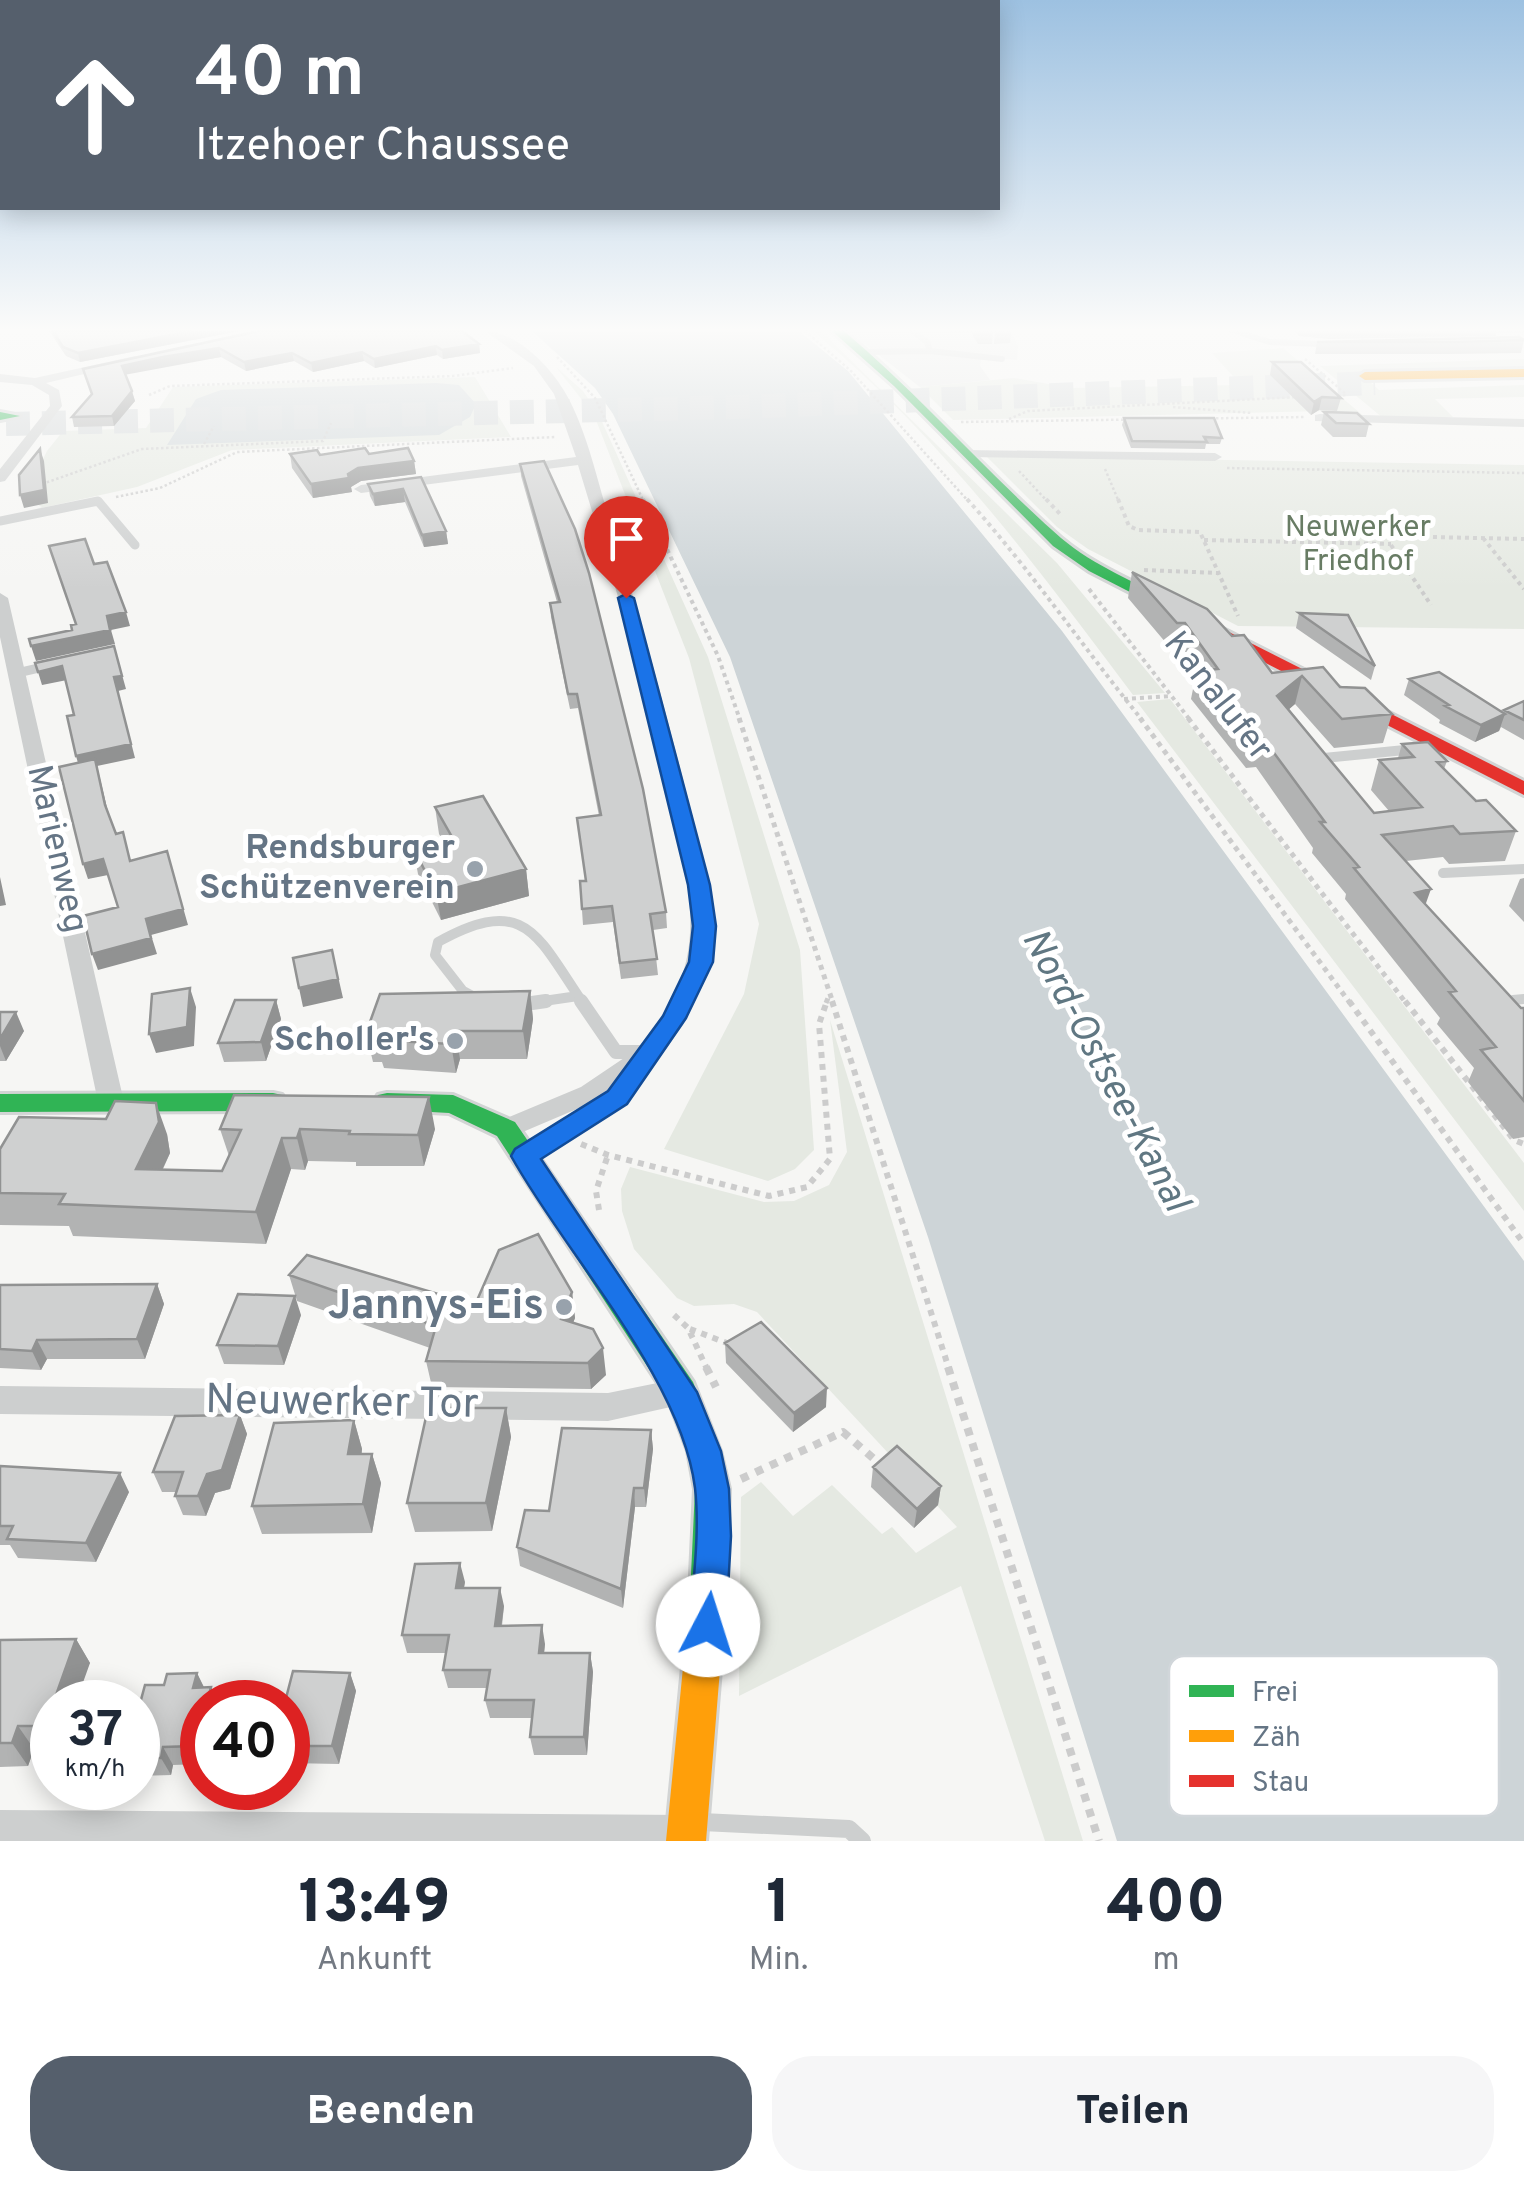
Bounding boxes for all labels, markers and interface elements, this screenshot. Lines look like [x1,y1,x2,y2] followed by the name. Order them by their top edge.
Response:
[195,32,365,121] text: 40 m
[30,40,160,170] icon: ahead
[195,119,570,176] text: Itzehoer Chaussee
[584,496,669,599] pin
[1285,510,1432,581] park label: Neuwerker Friedhof
[599,511,654,566] icon: arrive
[1153,623,1281,771] street label: Kanalufer
[15,761,97,937] street label: Marienweg
[199,827,455,911] place label: Rendsburger Schützenverein
[464,858,486,880] marker: Rendsburger Schützenverein
[1009,921,1200,1223] water label: Nord-Ostsee-Kanal
[274,1019,435,1063] place label: Scholler's
[444,1030,466,1052] marker: Scholler's
[328,1281,544,1334] place label: Jannys-Eis
[553,1296,575,1318] marker: Jannys-Eis
[205,1375,479,1433] street label: Neuwerker Tor
[656,1573,760,1677] position arrow
[1169,1656,1499,1816] legend
[1252,1676,1298,1712] text: Frei
[180,1680,310,1810] speed limit sign: 40
[67,1701,123,1764] text: 37
[1252,1721,1301,1757] text: Zäh
[65,1754,125,1786] text: km/h
[1252,1766,1309,1802] text: Stau
[298,1868,450,1944] text: 13:49
[766,1868,791,1944] text: 1
[1107,1868,1226,1944] text: 400
[317,1941,432,1981] text: Ankunft
[749,1941,808,1981] text: Min.
[1152,1941,1180,1981] text: m
[30,2056,752,2171] button: Beenden
[772,2056,1494,2171] button: Teilen

